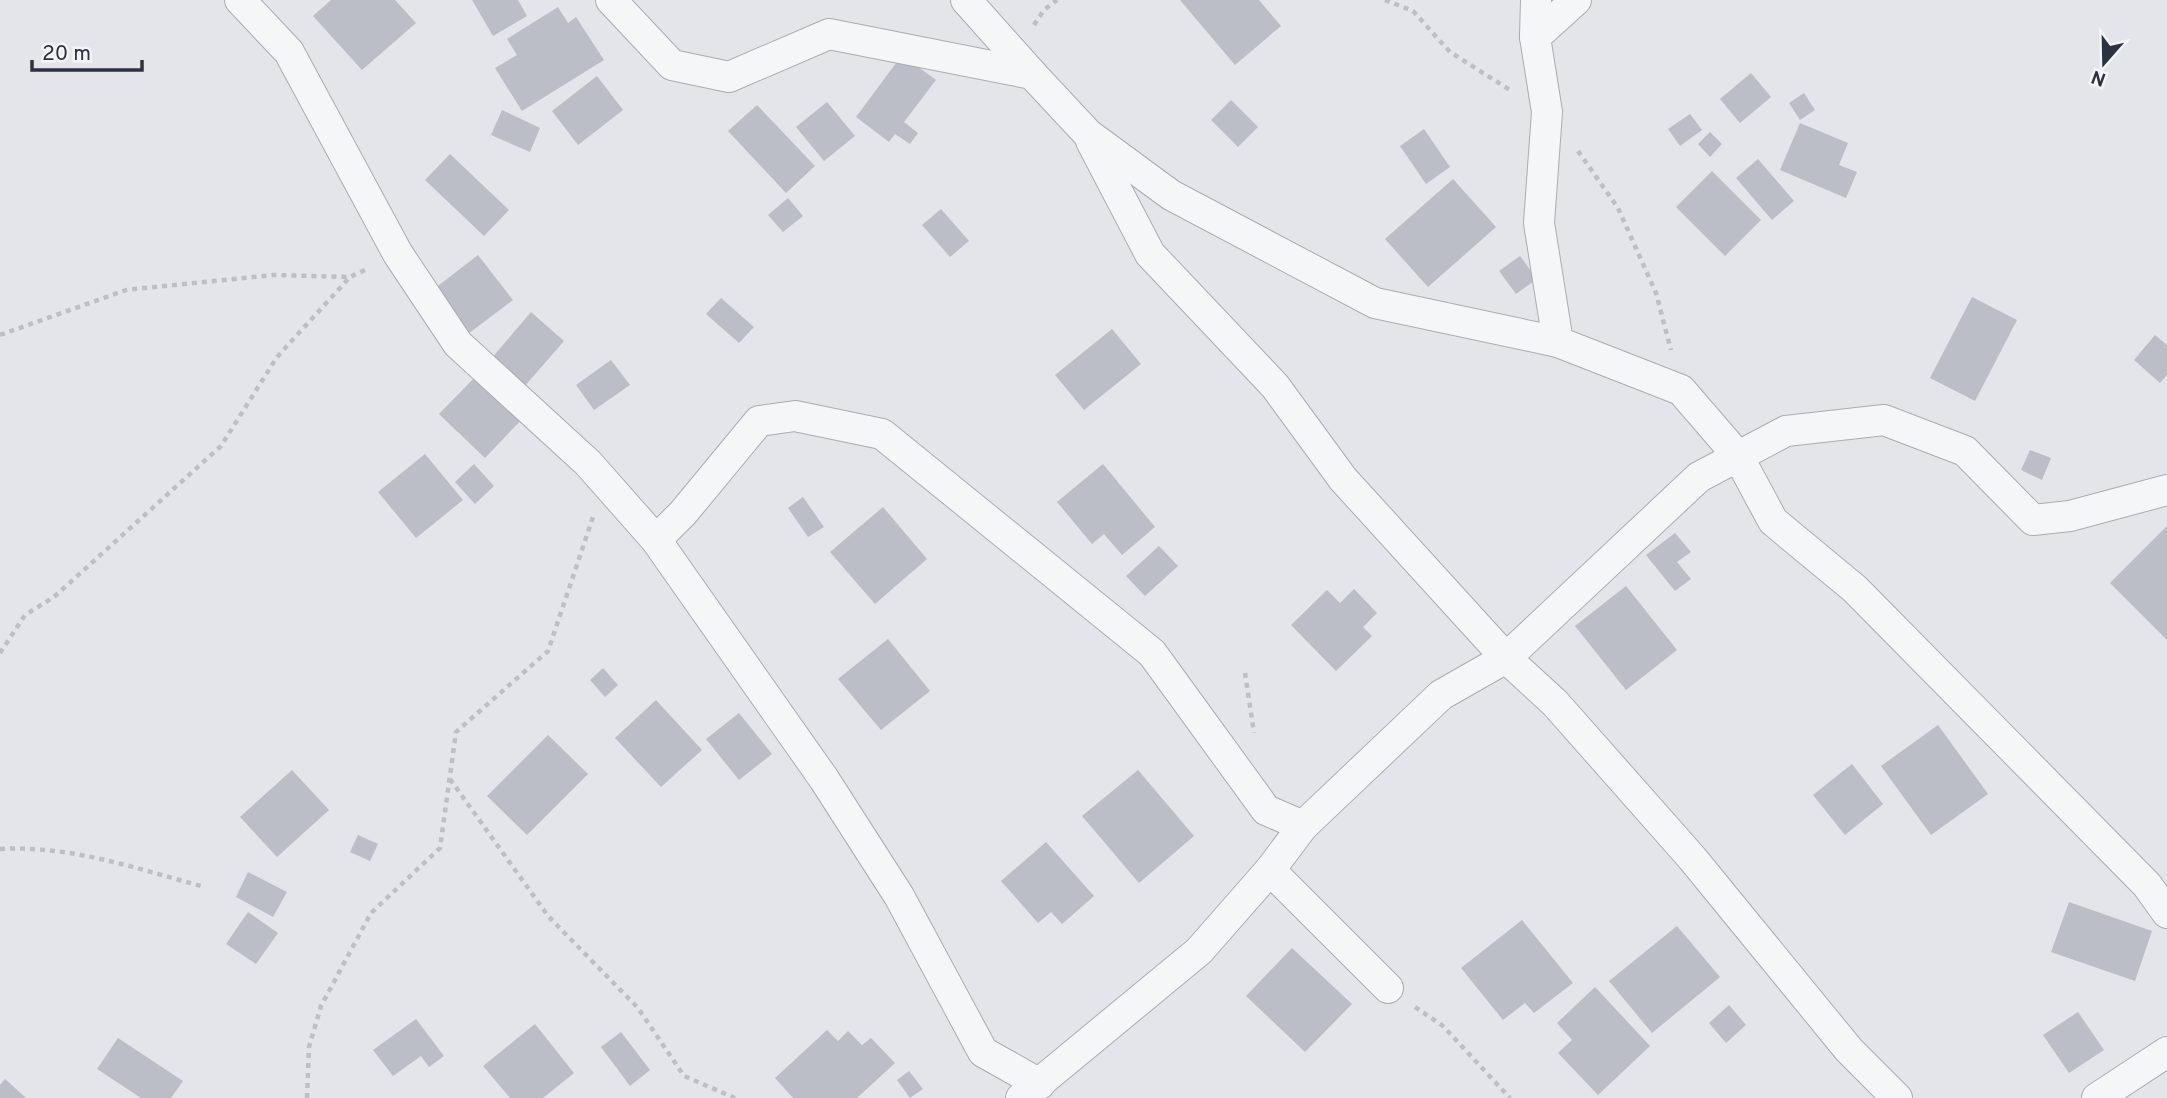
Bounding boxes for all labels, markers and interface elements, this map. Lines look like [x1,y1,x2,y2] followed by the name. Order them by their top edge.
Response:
[32,28,142,72] scale bar
[2069,28,2139,98] north arrow
[42,41,91,68] text: 20 m
[2088,63,2109,91] text: N

